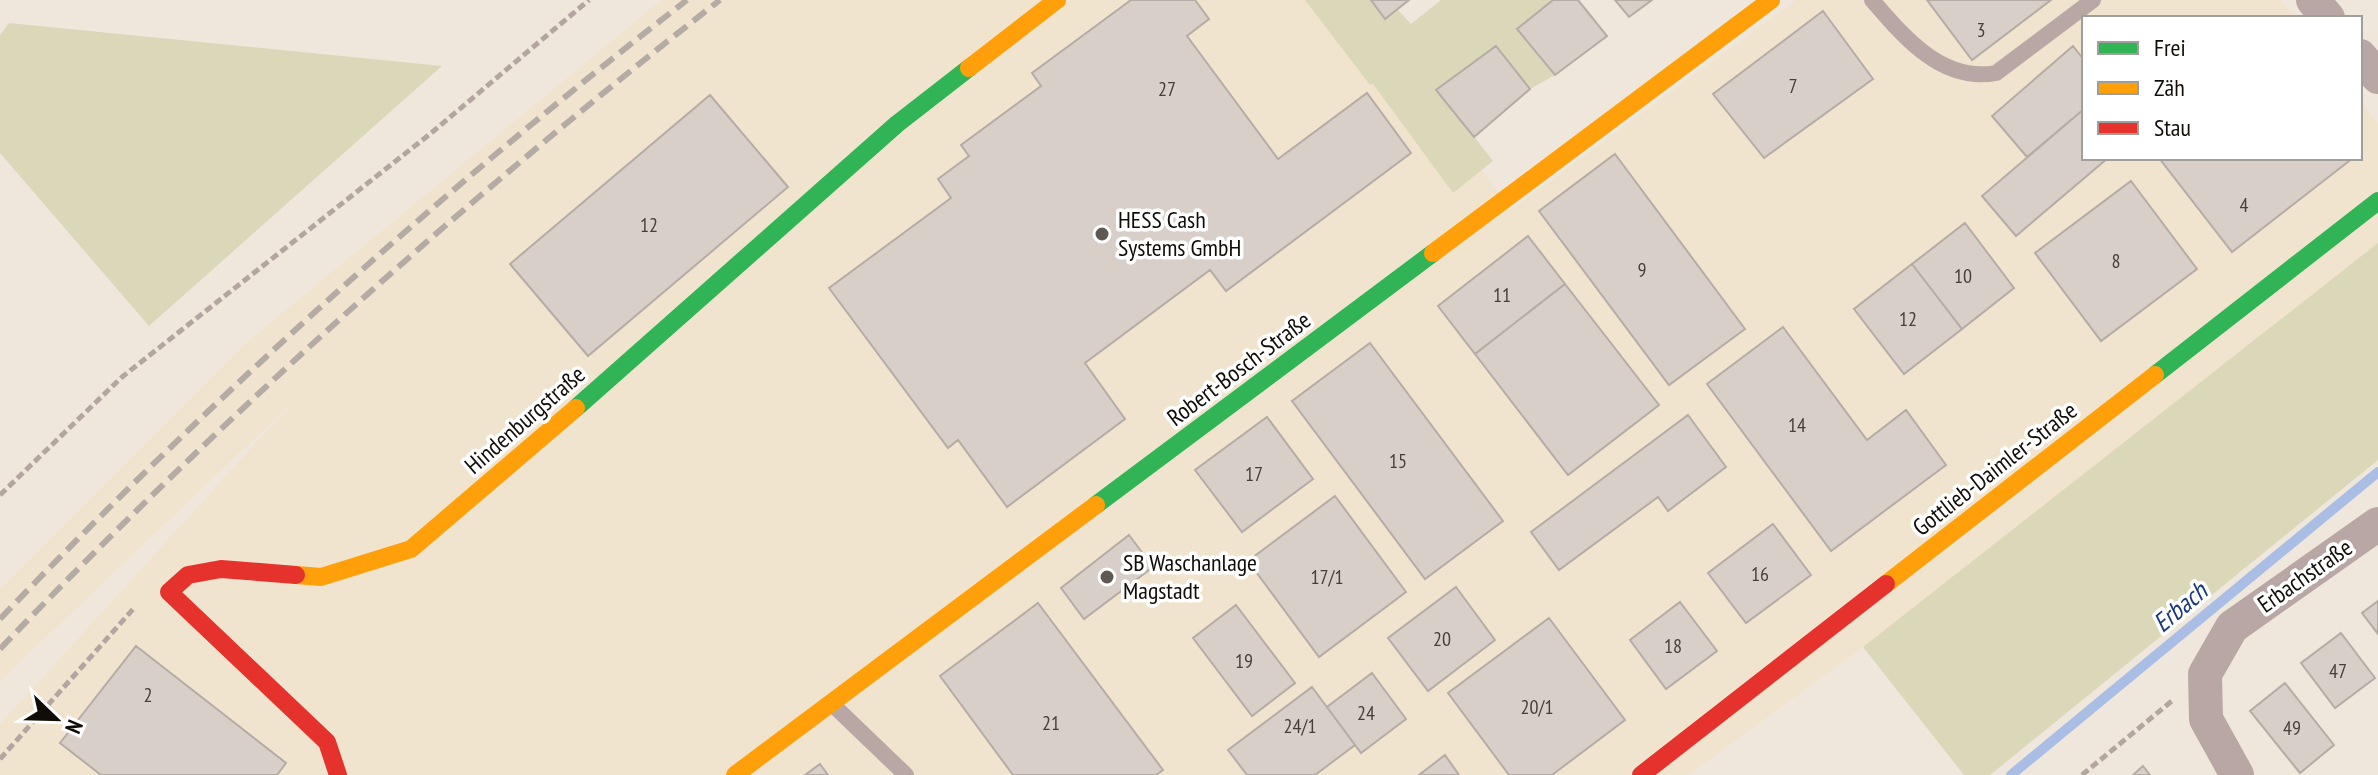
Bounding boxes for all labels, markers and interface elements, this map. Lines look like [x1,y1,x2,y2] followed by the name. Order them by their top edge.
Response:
[2082,16,2362,160] legend
[1977,17,1986,43] house number: 3
[2154,32,2186,63] text: Frei
[2154,72,2185,103] text: Zäh
[1789,73,1798,99] house number: 7
[1158,76,1176,102] house number: 27
[2154,112,2191,143] text: Stau
[2240,192,2249,218] house number: 4
[1118,204,1241,263] place label: HESS Cash Systems GmbH
[640,212,658,238] house number: 12
[1093,225,1111,243] marker: HESS Cash Systems GmbH
[2112,248,2121,274] house number: 8
[1638,257,1647,283] house number: 9
[1954,263,1972,289] house number: 10
[1493,282,1511,308] house number: 11
[1161,304,1317,433] street label: Robert-Bosch-Straße
[1899,306,1917,332] house number: 12
[458,359,591,480] street label: Hindenburgstraße
[1906,395,2083,542] street label: Gottlieb-Daimler-Straße
[1788,412,1806,438] house number: 14
[1389,448,1407,474] house number: 15
[1245,461,1263,487] house number: 17
[2251,532,2358,619] street label: Erbachstraße
[1123,547,1257,606] place label: SB Waschanlage Magstadt
[1751,561,1769,587] house number: 16
[1311,564,1343,590] house number: 17/1
[1098,568,1116,586] marker: SB Waschanlage Magstadt
[2146,573,2215,639] water label: Erbach
[1433,626,1451,652] house number: 20
[1664,633,1682,659] house number: 18
[1235,648,1253,674] house number: 19
[2329,658,2347,684] house number: 47
[16,679,96,759] north arrow
[144,682,153,708] house number: 2
[1521,694,1553,720] house number: 20/1
[1357,700,1375,726] house number: 24
[1042,710,1060,736] house number: 21
[1284,713,1316,739] house number: 24/1
[2283,715,2301,741] house number: 49
[59,716,90,738] text: N

